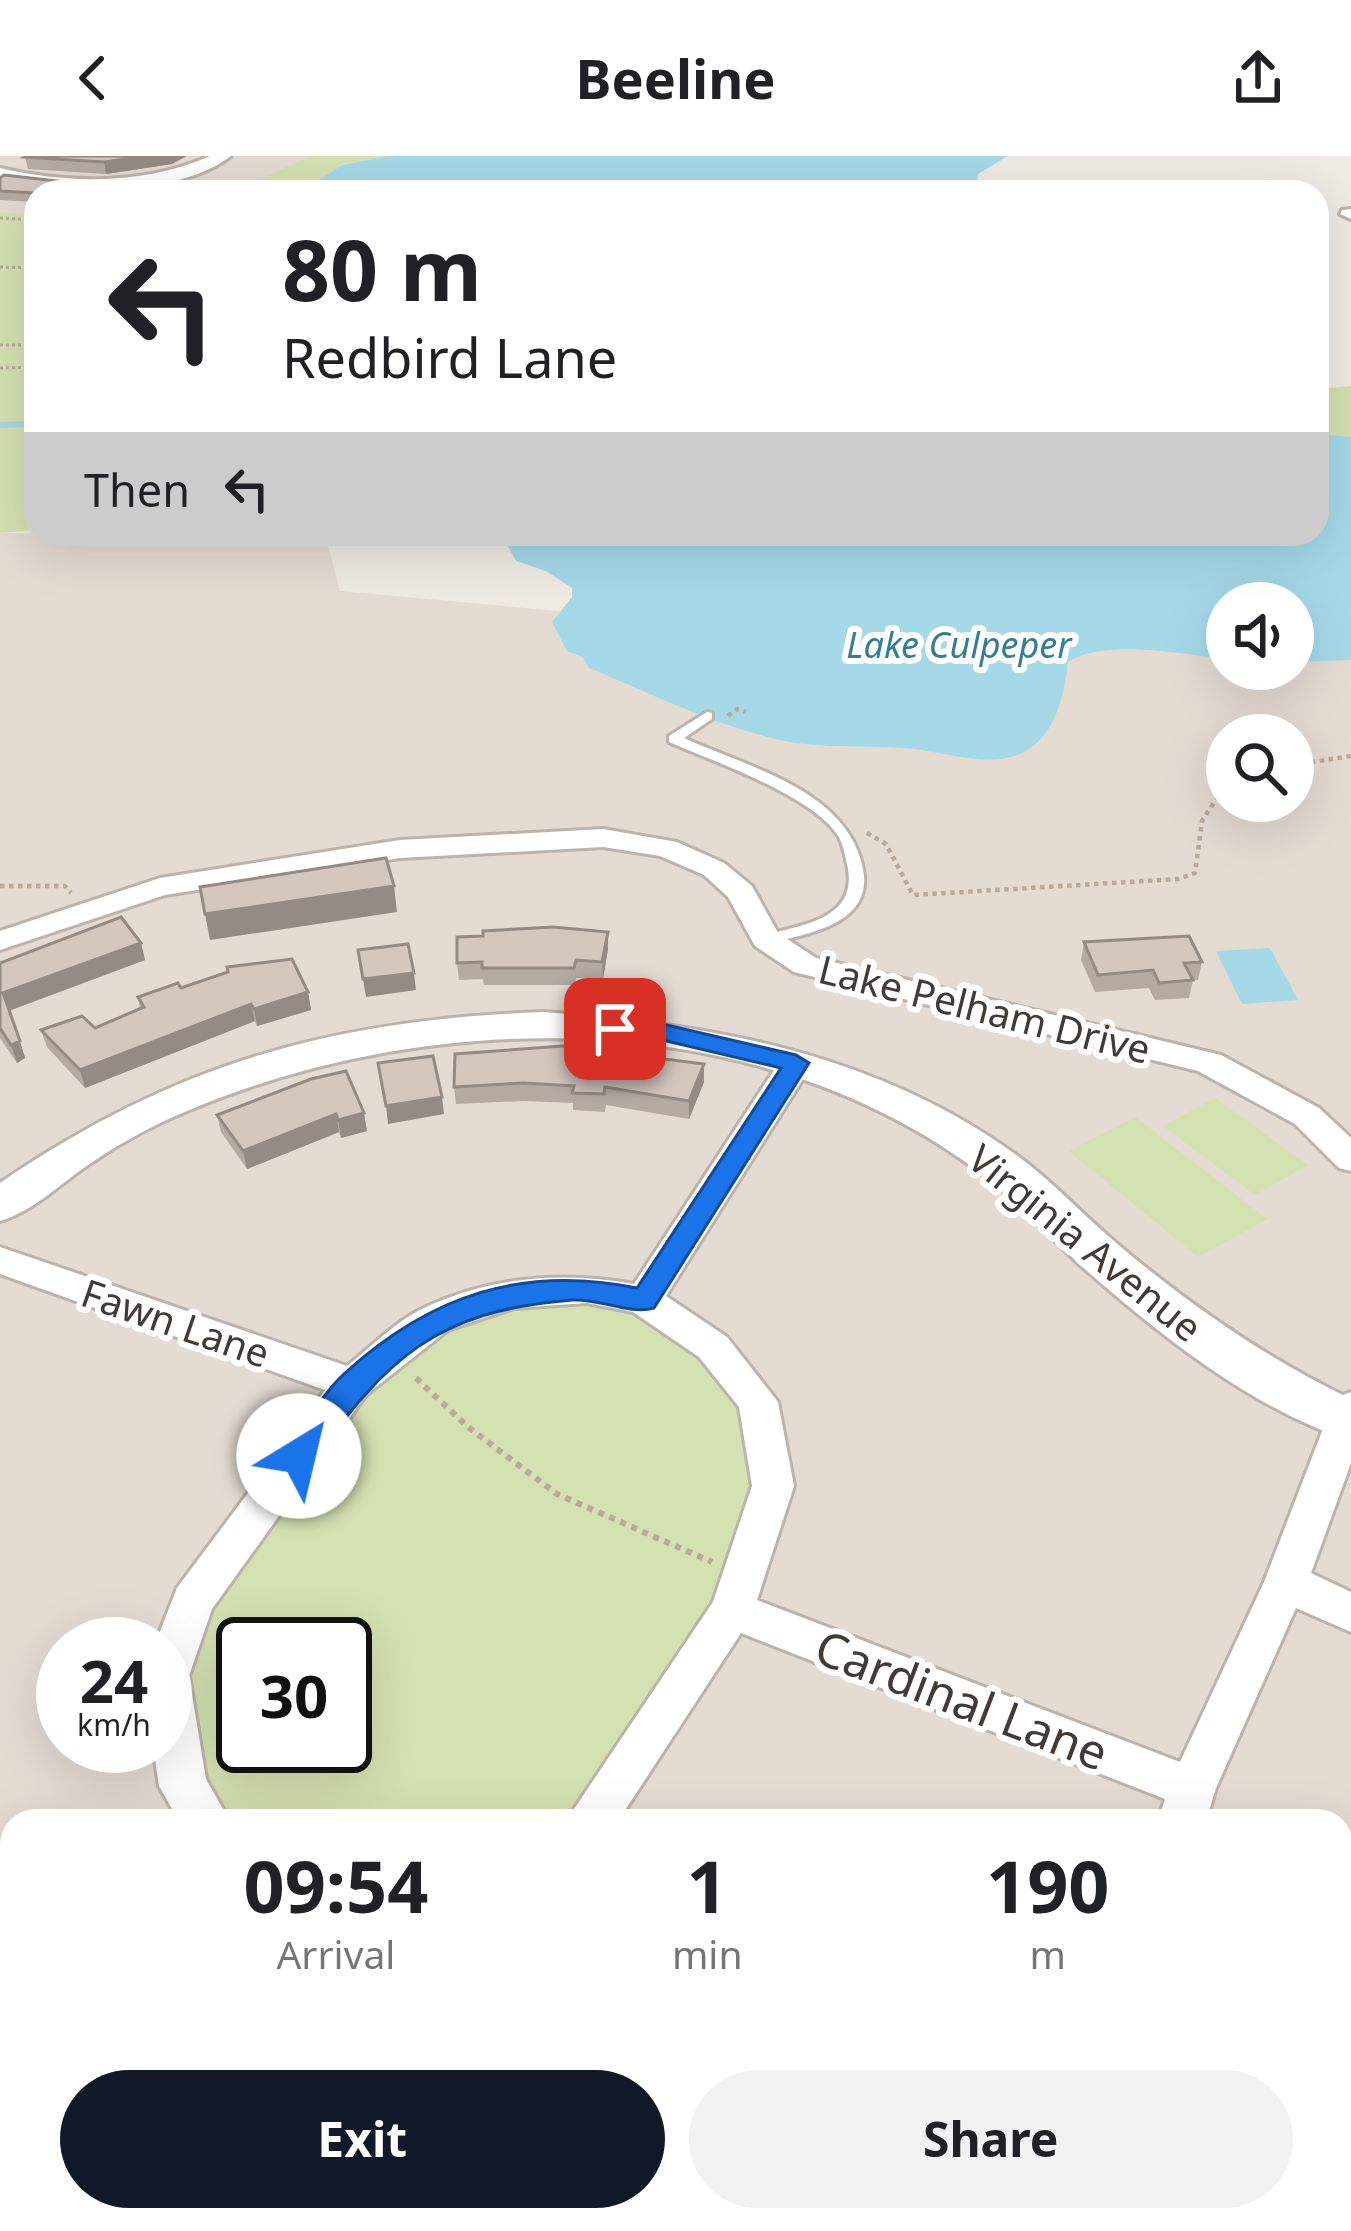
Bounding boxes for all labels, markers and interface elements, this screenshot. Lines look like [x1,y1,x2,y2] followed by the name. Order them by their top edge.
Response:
[576,41,775,115] text: Beeline
[60,45,126,111] icon: back
[1225,45,1291,111] icon: share
[282,211,482,326] text: 80 m
[84,228,240,384] icon: left
[282,320,617,394] text: Redbird Lane
[214,456,280,522] icon: left
[84,459,190,520] text: Then
[1206,582,1314,822] map controls
[1206,582,1314,690] button: sound
[846,620,1073,669] water label: Lake Culpeper
[1206,714,1314,822] button: search
[814,941,1156,1075] street label: Lake Pelham Drive
[564,978,666,1080] pin
[582,996,648,1062] icon: arrive
[958,1131,1214,1353] street label: Virginia Avenue
[75,1265,277,1379] street label: Fawn Lane
[236,1393,362,1519] position arrow
[806,1613,1118,1785] street label: Cardinal Lane
[216,1617,372,1773] speed limit sign: 30
[80,1639,148,1721] text: 24
[77,1704,151,1745] text: km/h
[243,1836,428,1934] text: 09:54
[687,1836,728,1934] text: 1
[986,1836,1110,1934] text: 190
[276,1927,395,1980] text: Arrival
[672,1927,743,1980] text: min
[1030,1927,1066,1980] text: m
[60,2070,665,2208] button: Exit
[689,2070,1293,2208] button: Share

